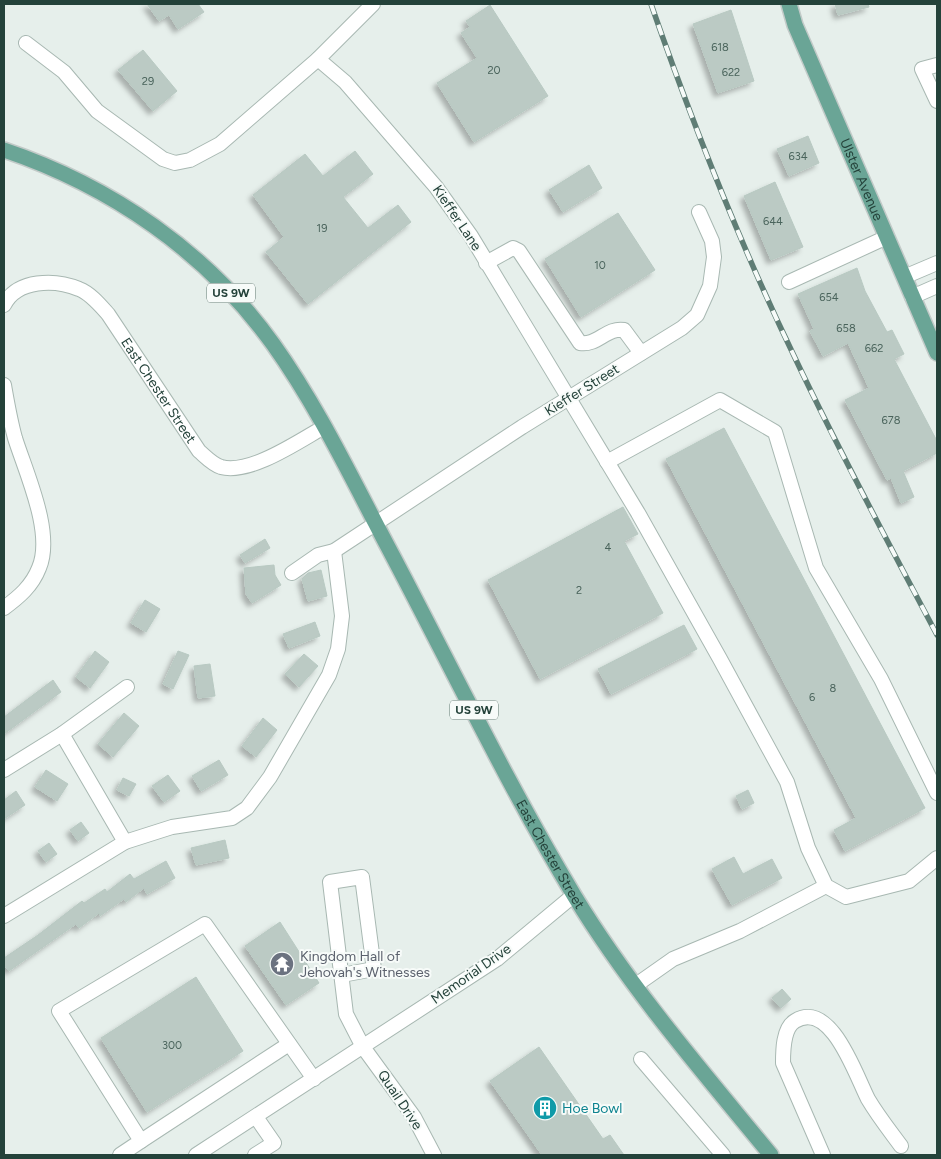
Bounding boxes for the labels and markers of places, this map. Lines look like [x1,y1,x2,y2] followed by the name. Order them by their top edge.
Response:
[300,948,430,981] place label: Kingdom Hall of Jehovah's Witnesses
[269,951,295,977] temple icon: Kingdom Hall of Jehovah's Witnesses
[532,1095,558,1121] building icon: Hoe Bowl
[562,1100,622,1117] place label: Hoe Bowl

